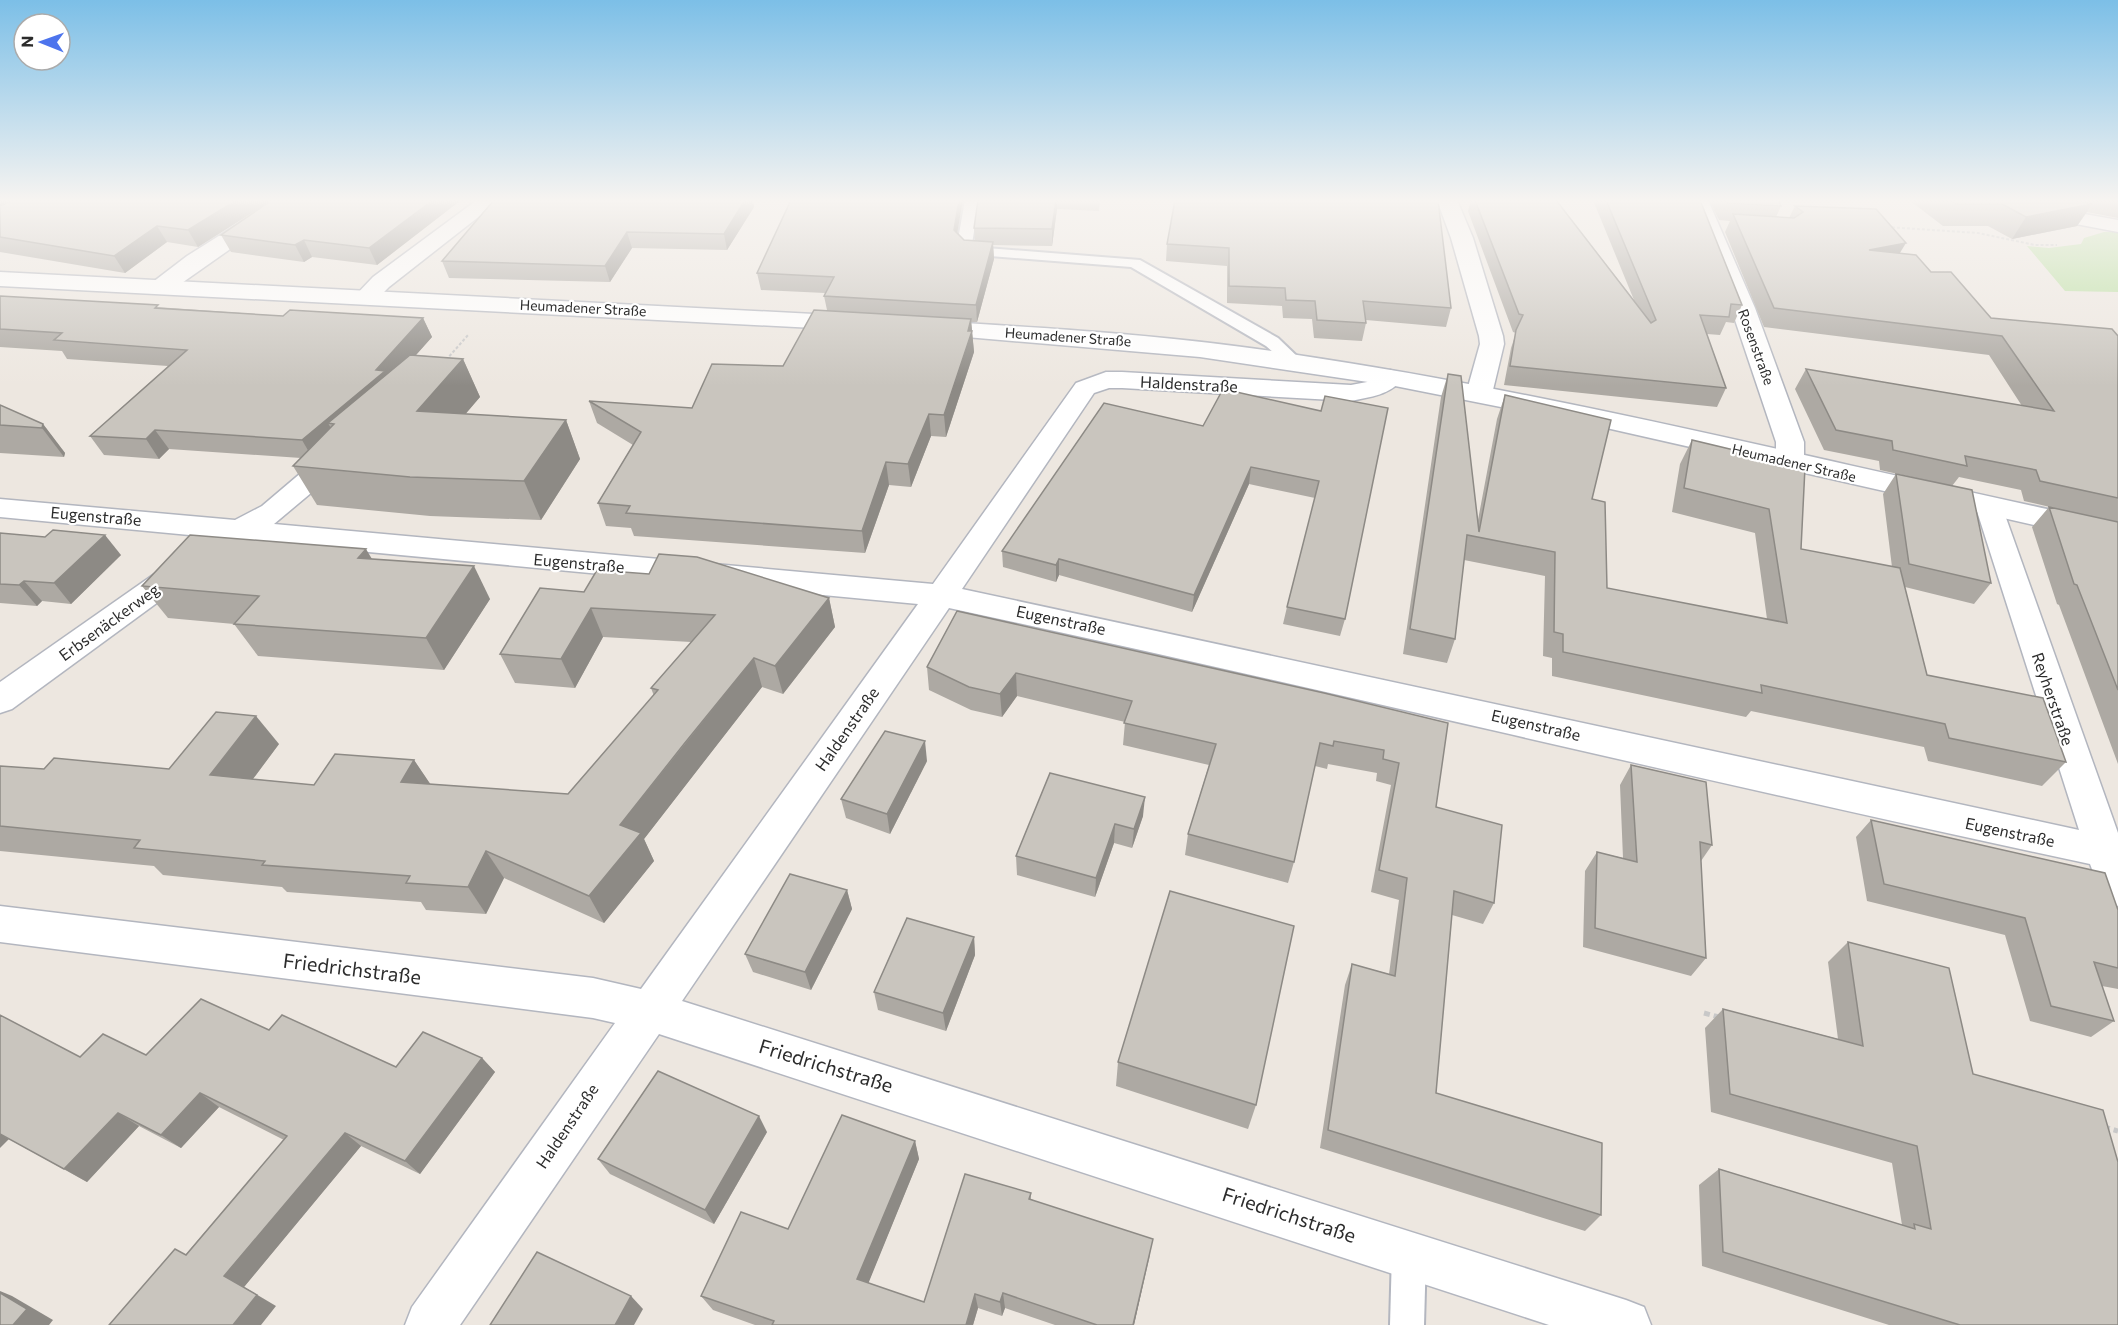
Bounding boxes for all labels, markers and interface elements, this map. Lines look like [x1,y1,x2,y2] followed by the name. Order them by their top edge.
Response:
[12,12,72,72] north arrow
[17,36,36,48] text: N
[519,296,647,319] street label: Heumadener Straße
[1735,307,1778,387] street label: Rosenstraße
[1004,324,1132,349] street label: Heumadener Straße
[1140,371,1238,396] street label: Haldenstraße
[1730,440,1858,485] street label: Heumadener Straße
[50,502,142,529] street label: Eugenstraße
[533,549,625,576] street label: Eugenstraße
[55,579,163,664] street label: Erbsenäckerweg
[1015,601,1108,638] street label: Eugenstraße
[2029,650,2078,748] street label: Reyherstraße
[811,683,882,774] street label: Haldenstraße
[1490,705,1583,744] street label: Eugenstraße
[1964,813,2057,850] street label: Eugenstraße
[282,948,423,988] street label: Friedrichstraße
[756,1033,896,1097] street label: Friedrichstraße
[531,1080,602,1172] street label: Haldenstraße
[1219,1181,1359,1247] street label: Friedrichstraße

